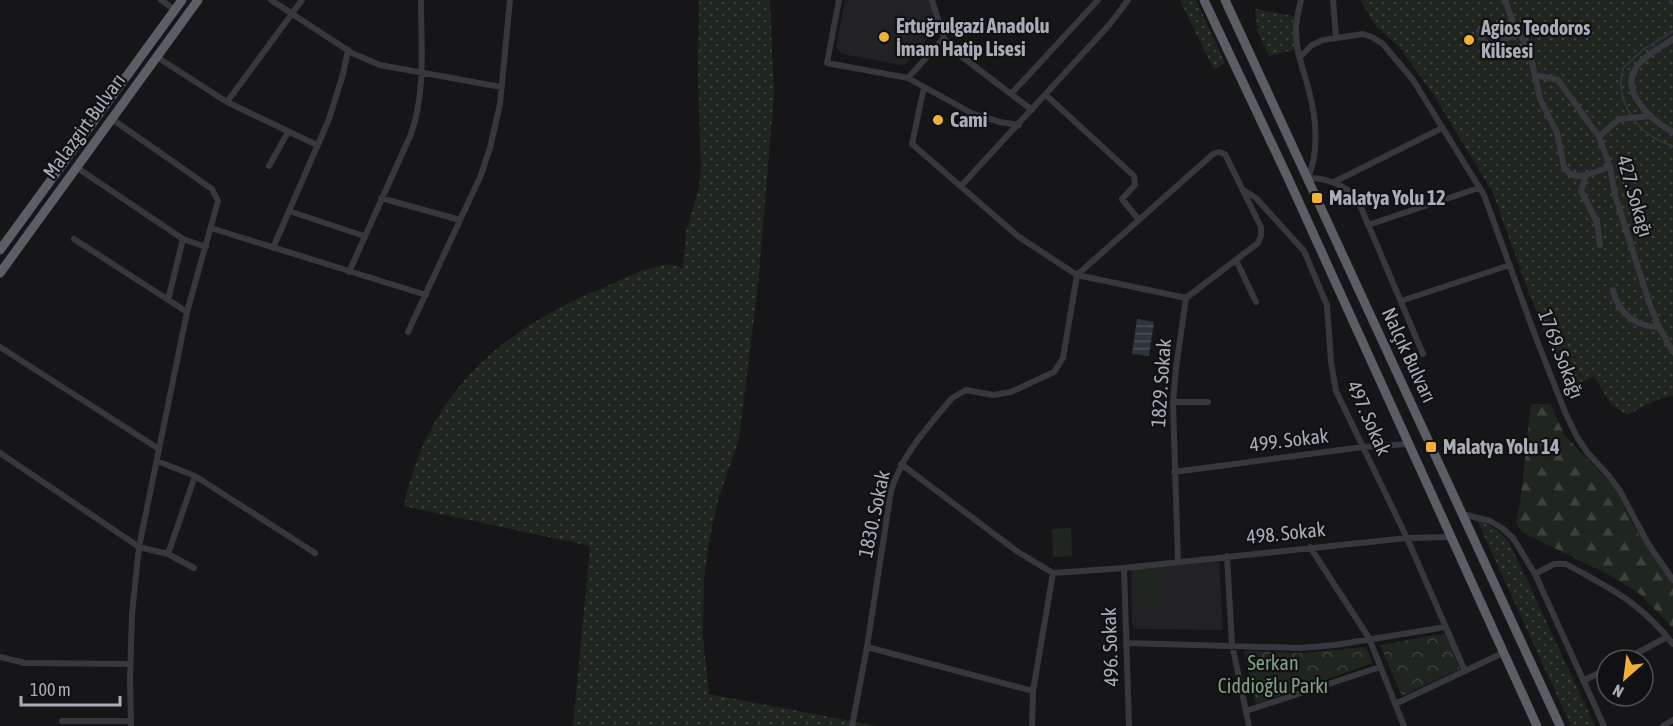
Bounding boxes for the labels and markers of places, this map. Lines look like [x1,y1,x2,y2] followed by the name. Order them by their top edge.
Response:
[896,14,1050,60] place label: Ertuğrulgazi Anadolu İmam Hatip Lisesi
[1480,16,1590,62] place label: Agios Teodoros Kilisesi
[877,30,891,44] marker: Ertuğrulgazi Anadolu İmam Hatip Lisesi
[1462,33,1476,47] marker: Agios Teodoros Kilisesi
[950,108,987,131] place label: Cami
[931,113,945,127] marker: Cami
[1329,186,1446,209] place label: Malatya Yolu 12
[1310,191,1324,205] marker: Malatya Yolu 12
[1443,435,1560,458] place label: Malatya Yolu 14
[1424,440,1438,454] marker: Malatya Yolu 14

